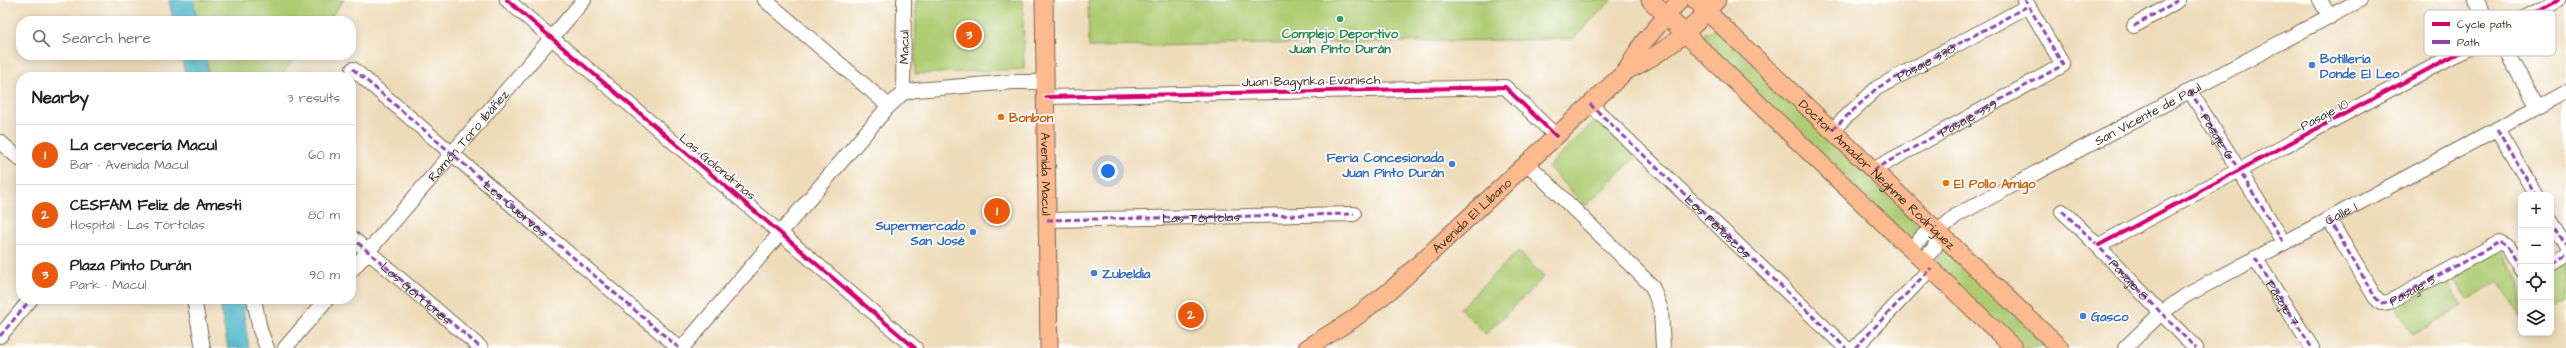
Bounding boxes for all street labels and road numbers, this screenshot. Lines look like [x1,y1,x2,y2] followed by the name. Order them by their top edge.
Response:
[895,30,914,64] street label: Macul
[1894,39,1959,86] street label: Pasaje 338
[1242,71,1381,92] street label: Juan Bagynka Evanisch
[2091,78,2204,150] street label: San Vicente de Paul
[424,86,513,186] street label: Ramón Toro Ibáñez
[1937,95,2001,141] street label: Pasaje 339
[2297,95,2352,135] street label: Pasaje 10
[1794,96,1959,254] street label: Doctor Amador Neghme Rodríguez
[2196,110,2238,163] street label: Pasaje 6
[675,129,760,204] street label: Las Golondrinas
[1036,132,1055,216] street label: Avenida Macul
[1428,174,1516,257] street label: Avenida El Líbano
[479,176,551,242] street label: Los Cuervos
[1680,191,1755,263] street label: Los Peñascos
[2322,198,2360,230] street label: Calle 1
[1162,208,1241,228] street label: Las Tórtolas
[2105,255,2153,305] street label: Pasaje 8
[376,258,455,329] street label: Los Gorriones
[2386,270,2440,310] street label: Pasaje 5
[2261,277,2304,330] street label: Pasaje 7

